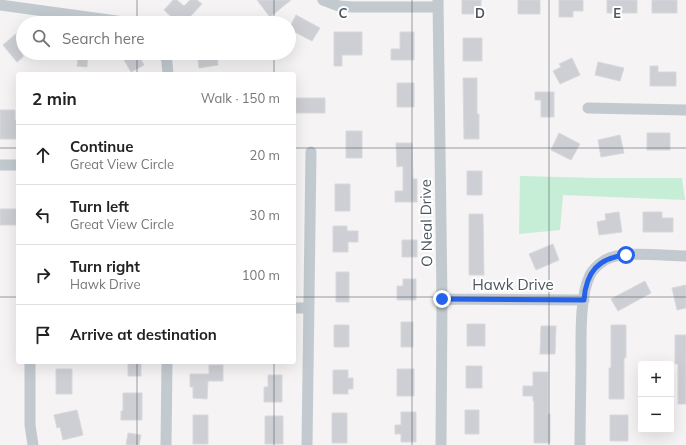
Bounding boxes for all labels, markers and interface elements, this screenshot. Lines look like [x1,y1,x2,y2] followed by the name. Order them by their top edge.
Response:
[339,5,348,21] text: C
[475,5,485,21] text: D
[613,5,621,21] text: E
[16,16,296,60] search box
[30,27,52,49] icon: search
[62,29,144,48] text: Search here
[32,88,77,109] text: 2 min
[201,90,280,106] text: Walk · 150 m
[70,137,133,156] text: Continue
[32,144,54,166] icon: ahead
[250,147,280,163] text: 20 m
[70,156,174,172] text: Great View Circle
[416,179,436,267] street label: O Neal Drive
[70,197,129,216] text: Turn left
[32,204,54,226] icon: left
[250,207,280,223] text: 30 m
[70,216,174,232] text: Great View Circle
[617,246,635,264] route start
[70,257,140,276] text: Turn right
[32,264,54,286] icon: right
[242,267,280,283] text: 100 m
[472,275,554,294] street label: Hawk Drive
[70,276,140,292] text: Hawk Drive
[433,290,451,308] route end
[32,324,54,346] icon: arrive
[70,325,217,344] text: Arrive at destination
[638,361,674,433] map controls
[638,361,674,397] button: +
[638,397,674,433] button: −

